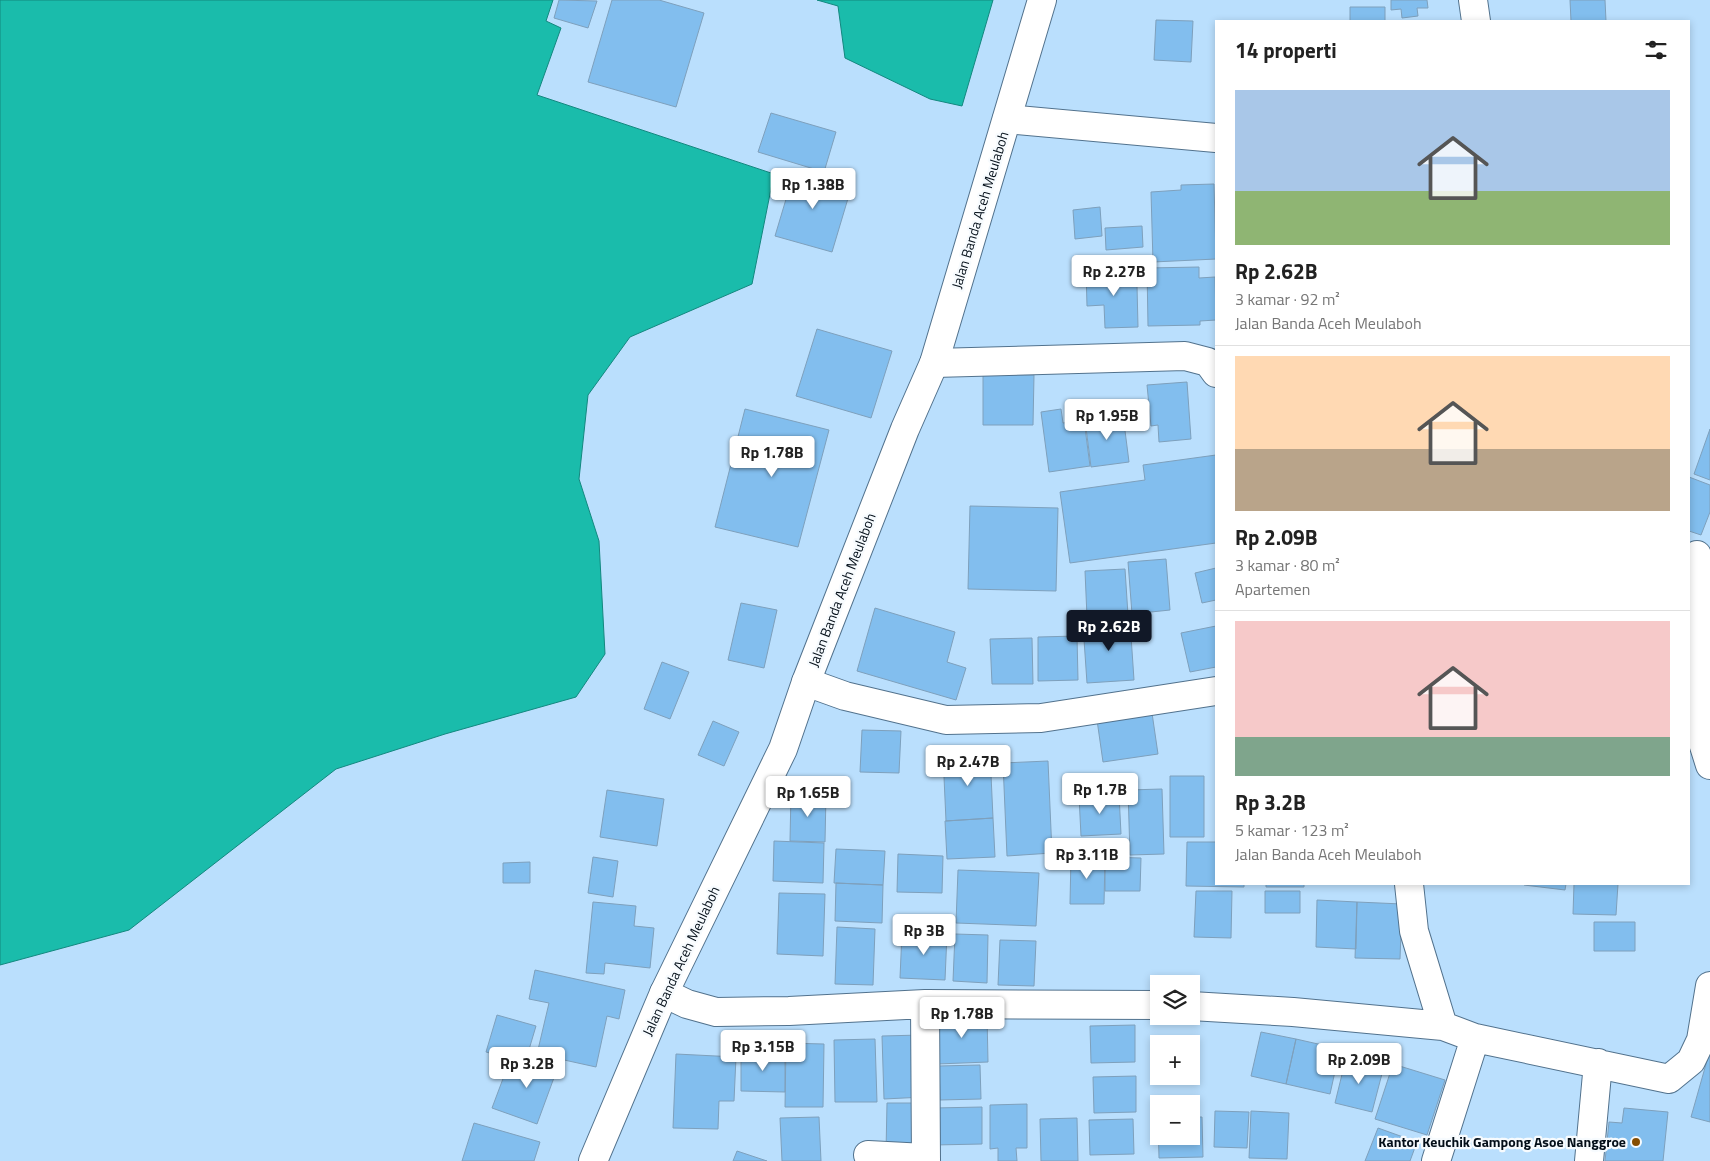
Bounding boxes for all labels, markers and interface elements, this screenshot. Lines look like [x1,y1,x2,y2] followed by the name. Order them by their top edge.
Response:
[1235,34,1337,66] text: 14 properti
[1642,36,1670,64] icon: filters
[1408,123,1498,213] icon: home
[946,129,1013,291] street label: Jalan Banda Aceh Meulaboh
[761,168,865,210] pin: Rp 1.38B
[782,172,844,196] text: Rp 1.38B
[1062,254,1166,297] pin: Rp 2.27B
[1235,255,1318,287] text: Rp 2.62B
[1083,259,1145,283] text: Rp 2.27B
[1235,287,1340,311] text: 3 kamar · 92 m²
[1235,311,1422,335] text: Jalan Banda Aceh Meulaboh
[1408,388,1498,478] icon: home
[1055,398,1159,441] pin: Rp 1.95B
[1076,403,1138,427] text: Rp 1.95B
[720,436,824,478] pin: Rp 1.78B
[741,440,803,464] text: Rp 1.78B
[802,510,881,670] street label: Jalan Banda Aceh Meulaboh
[1235,521,1318,553] text: Rp 2.09B
[1235,553,1340,577] text: 3 kamar · 80 m²
[1235,577,1310,601] text: Apartemen
[1057,610,1161,652] pin: Rp 2.62B
[1078,614,1140,638] text: Rp 2.62B
[1408,653,1498,743] icon: home
[916,744,1020,787] pin: Rp 2.47B
[937,749,999,773] text: Rp 2.47B
[1054,772,1146,815] pin: Rp 1.7B
[756,776,860,818] pin: Rp 1.65B
[1073,777,1127,801] text: Rp 1.7B
[777,780,839,804] text: Rp 1.65B
[1235,786,1306,818] text: Rp 3.2B
[1235,818,1349,842] text: 5 kamar · 123 m²
[1035,838,1139,880] pin: Rp 3.11B
[1056,842,1118,866] text: Rp 3.11B
[1235,842,1422,866] text: Jalan Banda Aceh Meulaboh
[637,882,725,1039] street label: Jalan Banda Aceh Meulaboh
[889,914,959,956] pin: Rp 3B
[904,918,944,942] text: Rp 3B
[1150,975,1200,1145] map controls
[1150,975,1200,1025] button: layers
[910,996,1014,1039] pin: Rp 1.78B
[931,1001,993,1025] text: Rp 1.78B
[711,1030,815,1072] pin: Rp 3.15B
[732,1034,794,1058] text: Rp 3.15B
[1150,1035,1200,1085] button: +
[1307,1042,1411,1085] pin: Rp 2.09B
[481,1046,573,1089] pin: Rp 3.2B
[1328,1047,1390,1071] text: Rp 2.09B
[500,1051,554,1075] text: Rp 3.2B
[1150,1095,1200,1145] button: −
[1378,1131,1626,1152] place label: Kantor Keuchik Gampong Asoe Nanggroe
[1630,1136,1642,1148] marker: Kantor Keuchik Gampong Asoe Nanggroe

